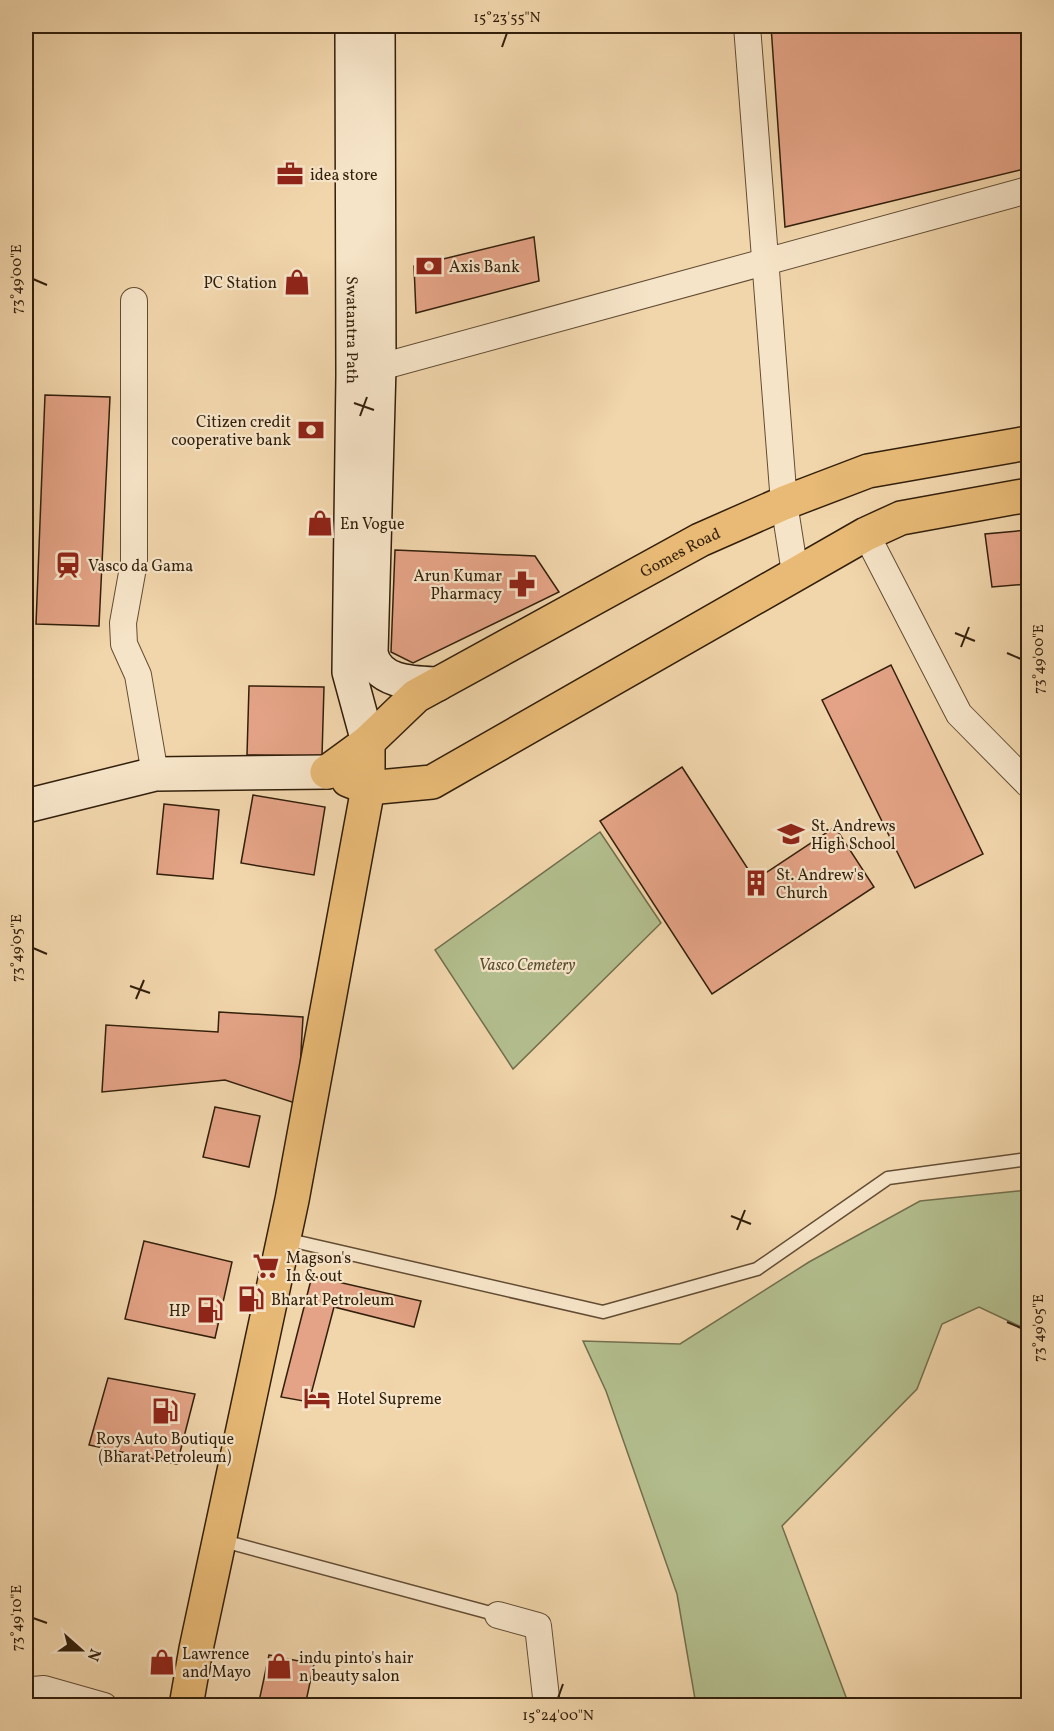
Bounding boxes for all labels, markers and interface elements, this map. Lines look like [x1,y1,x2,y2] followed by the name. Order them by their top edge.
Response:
[473,8,541,29] text: 15°23'55"N
[275,159,305,189] office icon: idea store
[310,165,378,187] place label: idea store
[7,244,28,314] text: 73°49'00"E
[414,251,444,281] bank icon: Axis Bank
[449,257,520,279] place label: Axis Bank
[282,267,312,297] shop icon: PC Station
[203,273,277,295] place label: PC Station
[340,276,362,384] street label: Swatantra Path
[171,412,291,452] place label: Citizen credit cooperative bank
[296,415,326,445] bank icon: Citizen credit cooperative bank
[305,508,335,538] shop icon: En Vogue
[340,514,405,536] place label: En Vogue
[637,523,724,584] street label: Gomes Road
[53,550,83,580] station icon: Vasco da Gama
[88,556,193,578] place label: Vasco da Gama
[414,566,502,606] place label: Arun Kumar Pharmacy
[507,569,537,599] pharmacy icon: Arun Kumar Pharmacy
[1029,624,1050,694] text: 73°49'00"E
[811,816,896,856] place label: St. Andrews High School
[776,819,806,849] school or university icon: St. Andrews High School
[776,865,864,905] place label: St. Andrew's Church
[741,868,771,898] building icon: St. Andrew's Church
[7,914,28,982] text: 73°49'05"E
[478,955,576,977] park label: Vasco Cemetery
[286,1248,351,1288] place label: Magson's In & out
[251,1251,281,1281] supermarket icon: Magson's In & out
[236,1284,266,1314] fuel station icon: Bharat Petroleum
[271,1290,395,1312] place label: Bharat Petroleum
[1029,1294,1050,1362] text: 73°49'05"E
[195,1295,225,1325] fuel station icon: HP
[169,1301,190,1323] place label: HP
[302,1383,332,1413] hotel icon: Hotel Supreme
[337,1389,442,1411] place label: Hotel Supreme
[150,1396,180,1426] fuel station icon: Roys Auto Boutique (Bharat Petroleum)
[96,1429,234,1469] place label: Roys Auto Boutique (Bharat Petroleum)
[7,1585,28,1651] text: 73°49'10"E
[51,1620,111,1680] north arrow
[182,1644,251,1684] place label: Lawrence and Mayo
[81,1645,105,1664] text: N
[147,1647,177,1677] shop icon: Lawrence and Mayo
[299,1648,414,1688] place label: indu pinto's hair n beauty salon
[264,1651,294,1681] shop icon: indu pinto's hair n beauty salon
[522,1706,594,1727] text: 15°24'00"N

